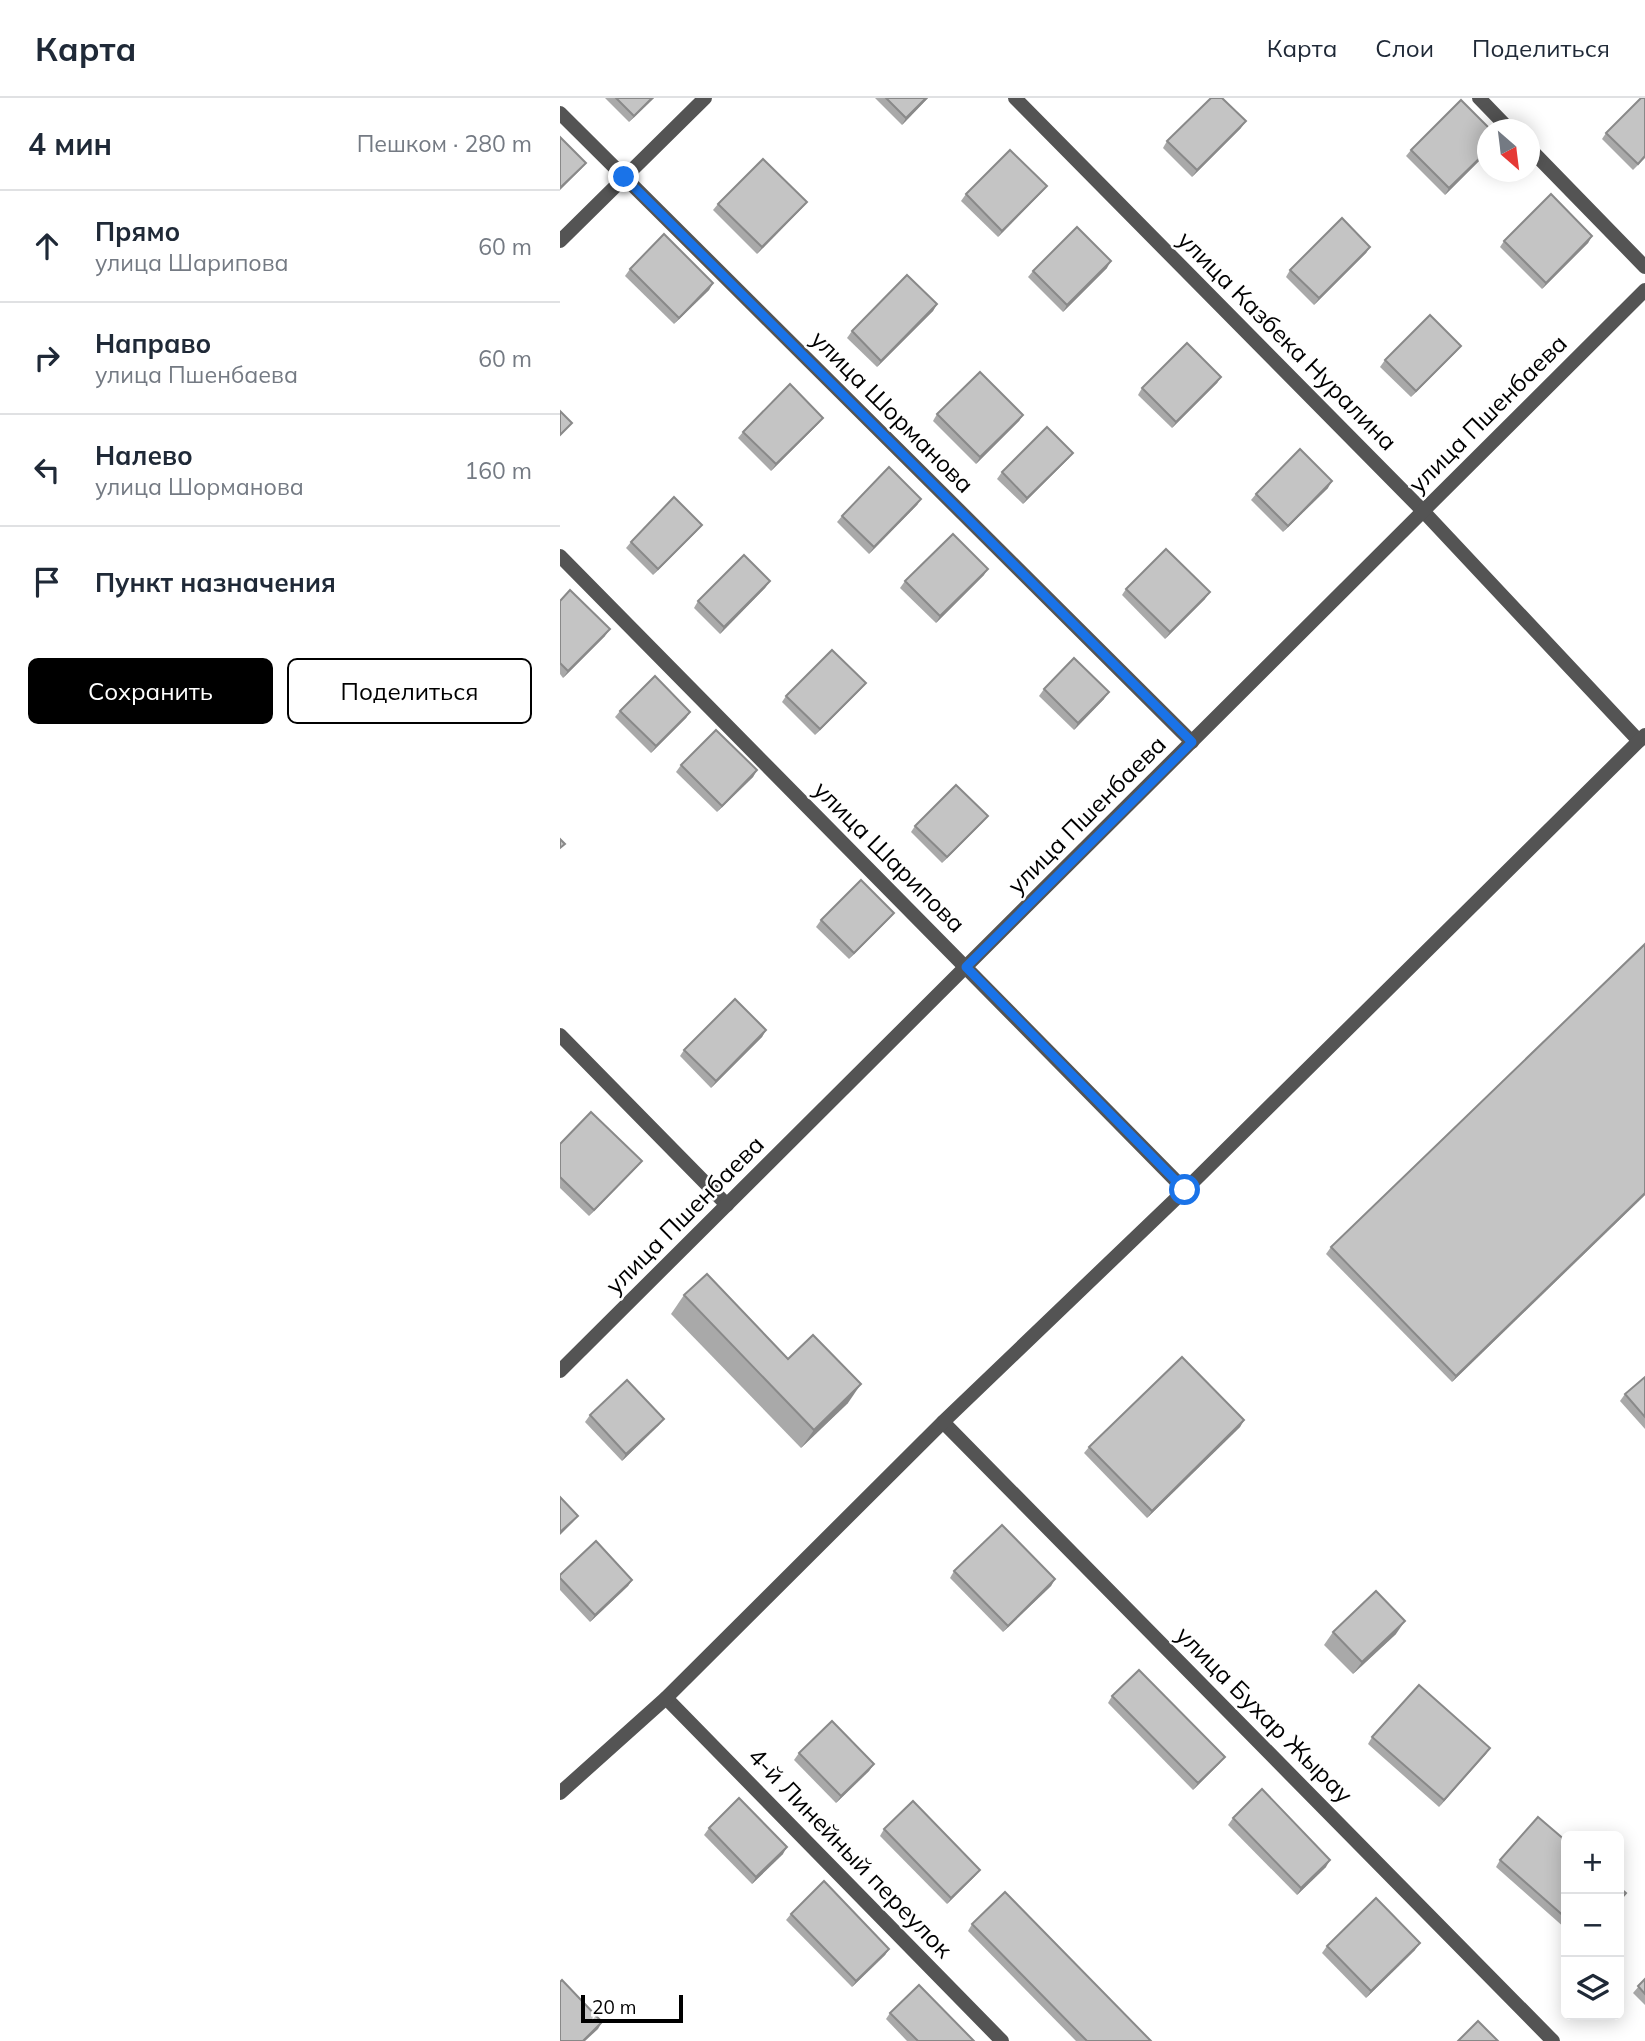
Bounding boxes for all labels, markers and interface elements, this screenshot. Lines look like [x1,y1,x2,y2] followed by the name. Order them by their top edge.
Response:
[35,28,137,69] text: Карта
[1267,33,1337,63] text: Карта
[1375,33,1434,63] text: Слои
[1472,33,1610,63] text: Поделиться
[1477,119,1540,182] north arrow
[28,125,112,163] text: 4 мин
[357,129,532,158] text: Пешком · 280 m
[608,161,639,192] route end
[95,215,180,248] text: Прямо
[1172,224,1404,456] street label: улица Казбека Нуралина
[28,227,66,265] icon: ahead
[478,232,532,261] text: 60 m
[95,248,289,277] text: улица Шарипова
[805,324,980,499] street label: улица Шорманова
[95,327,211,360] text: Направо
[1402,328,1573,499] street label: улица Пшенбаева
[28,339,66,377] icon: right
[478,344,532,373] text: 60 m
[95,360,298,389] text: улица Пшенбаева
[95,439,193,472] text: Налево
[28,451,66,489] icon: left
[464,456,532,485] text: 160 m
[95,472,304,501] text: улица Шорманова
[28,563,66,601] icon: arrive
[95,566,336,599] text: Пункт назначения
[28,658,273,724] button: Сохранить
[287,658,532,724] button: Поделиться
[1001,729,1172,900] street label: улица Пшенбаева
[808,774,972,938] street label: улица Шарипова
[599,1129,770,1300] street label: улица Пшенбаева
[1169,1174,1200,1205] route start
[1170,1620,1359,1809] street label: улица Бухар Жырау
[742,1741,959,1964] street label: 4-й Линейный переулок
[1561,1831,1624,2020] map controls
[1561,1831,1624,1894] button: +
[1561,1894,1624,1957] button: −
[1561,1957,1624,2020] button: layers
[581,1992,682,2024] scale bar
[592,1995,636,2019] text: 20 m

